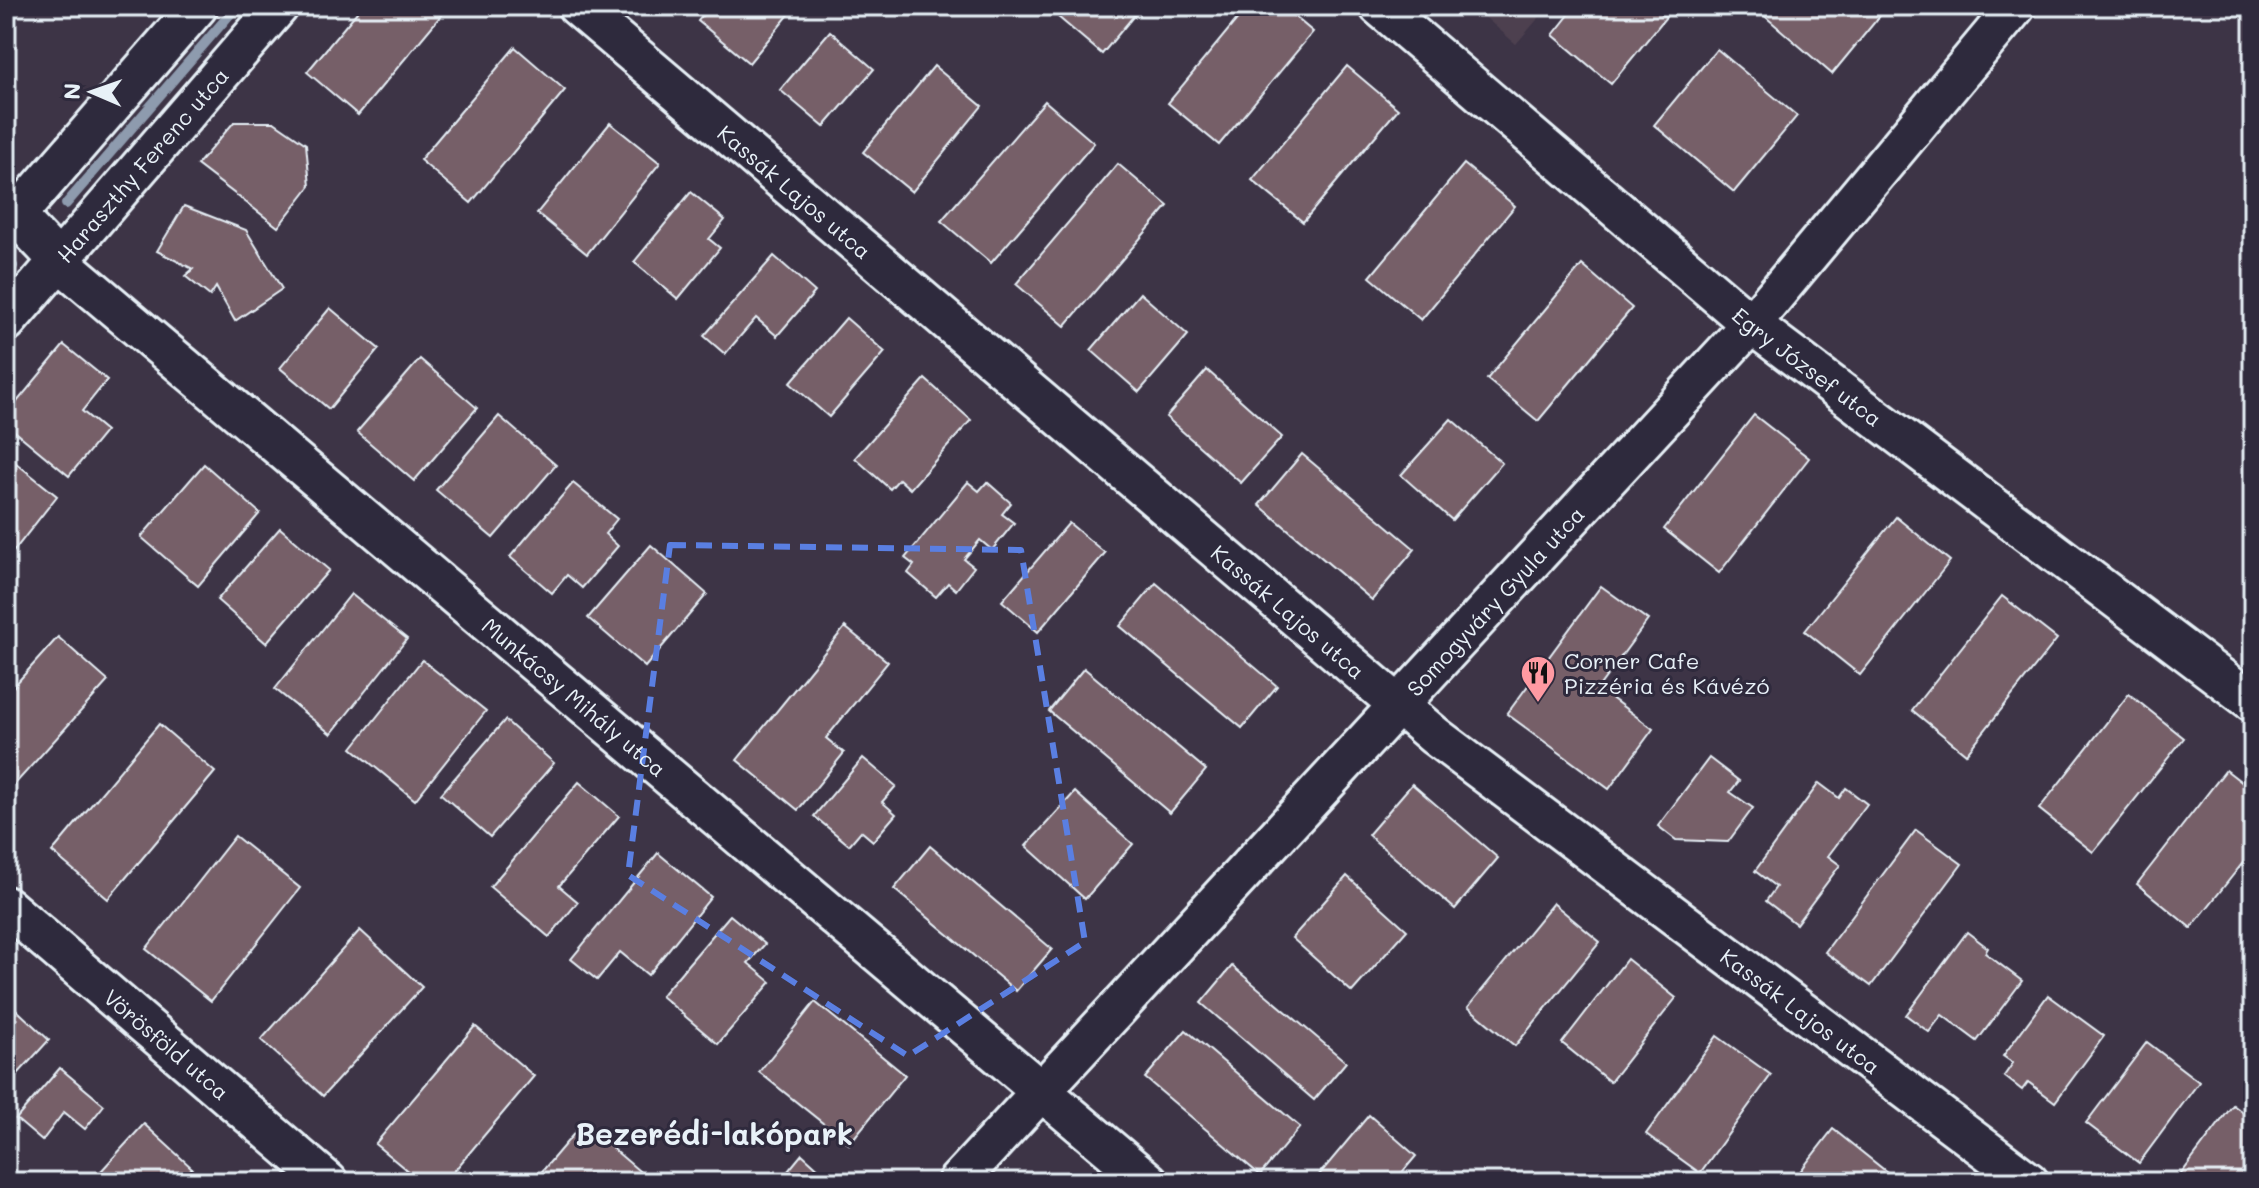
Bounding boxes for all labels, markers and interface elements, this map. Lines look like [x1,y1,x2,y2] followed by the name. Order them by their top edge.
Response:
[52,52,132,132] north arrow
[50,61,234,268] street label: Haraszthy Ferenc utca
[57,82,86,100] text: N
[712,118,878,265] street label: Kassák Lajos utca
[1727,300,1888,432] street label: Egry József utca
[1400,500,1590,702] street label: Somogyváry Gyula utca
[1206,538,1371,685] street label: Kassák Lajos utca
[476,611,673,783] street label: Munkácsy Mihály utca
[1564,646,1770,700] place label: Corner Cafe Pizzéria és Kávézó
[1519,654,1557,704] restaurant icon: Corner Cafe Pizzéria és Kávézó
[1715,941,1887,1080] street label: Kassák Lajos utca
[98,982,236,1106] street label: Vörösföld utca
[575,1113,853,1153] district label: Bezerédi-lakópark

